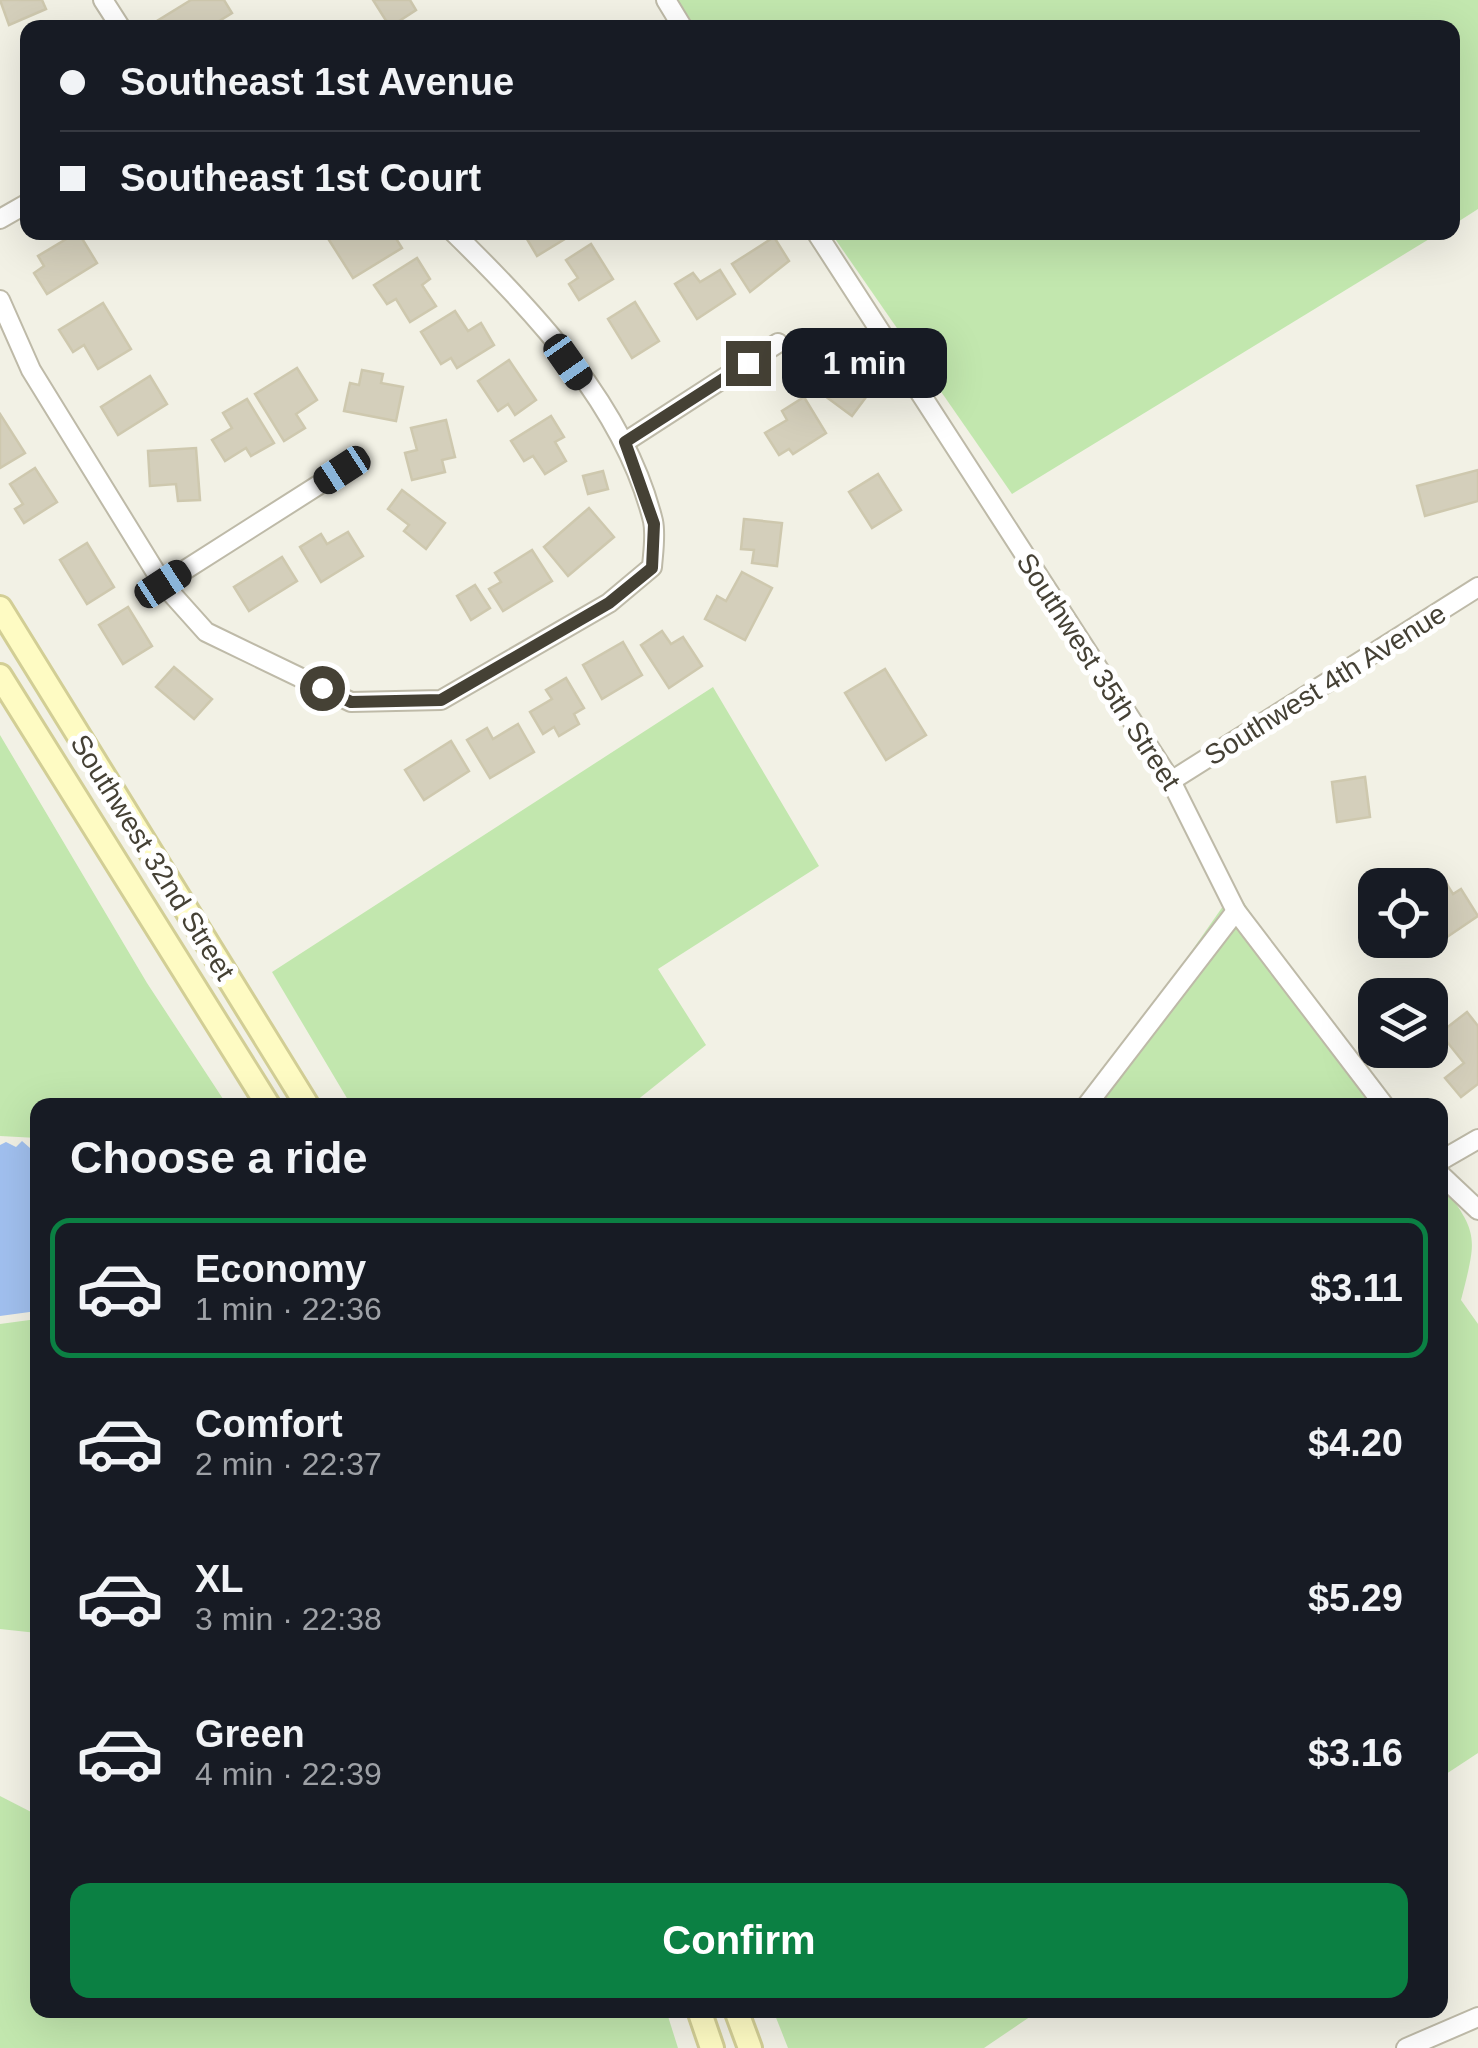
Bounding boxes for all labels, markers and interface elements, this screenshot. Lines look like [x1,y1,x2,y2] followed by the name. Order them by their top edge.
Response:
[120,61,514,103] text: Southeast 1st Avenue
[120,157,481,199] text: Southeast 1st Court
[783,328,948,398] callout: 1 min
[539,329,597,395] car
[726,341,771,386] route end
[823,345,906,381] text: 1 min
[309,441,375,499] car
[1011,547,1187,795] street label: Southwest 35th Street
[130,555,196,613] car
[1199,598,1451,771] street label: Southwest 4th Avenue
[300,666,345,711] route start
[64,729,241,986] street label: Southwest 32nd Street
[1358,868,1448,1068] map controls
[1358,868,1448,958] button: locate
[1358,978,1448,1068] button: layers
[70,1132,368,1183] text: Choose a ride
[75,1243,165,1333] icon: car
[195,1248,366,1290] text: Economy
[1310,1267,1403,1309] text: $3.11
[195,1291,382,1327] text: 1 min · 22:36
[75,1398,165,1488] icon: car
[195,1403,343,1445] text: Comfort
[1308,1422,1403,1464] text: $4.20
[195,1446,382,1482] text: 2 min · 22:37
[75,1553,165,1643] icon: car
[195,1558,244,1600] text: XL
[1308,1577,1403,1619] text: $5.29
[195,1601,382,1637] text: 3 min · 22:38
[75,1708,165,1798] icon: car
[195,1713,305,1755] text: Green
[1308,1732,1403,1774] text: $3.16
[195,1756,382,1792] text: 4 min · 22:39
[70,1883,1408,1998] button: Confirm

